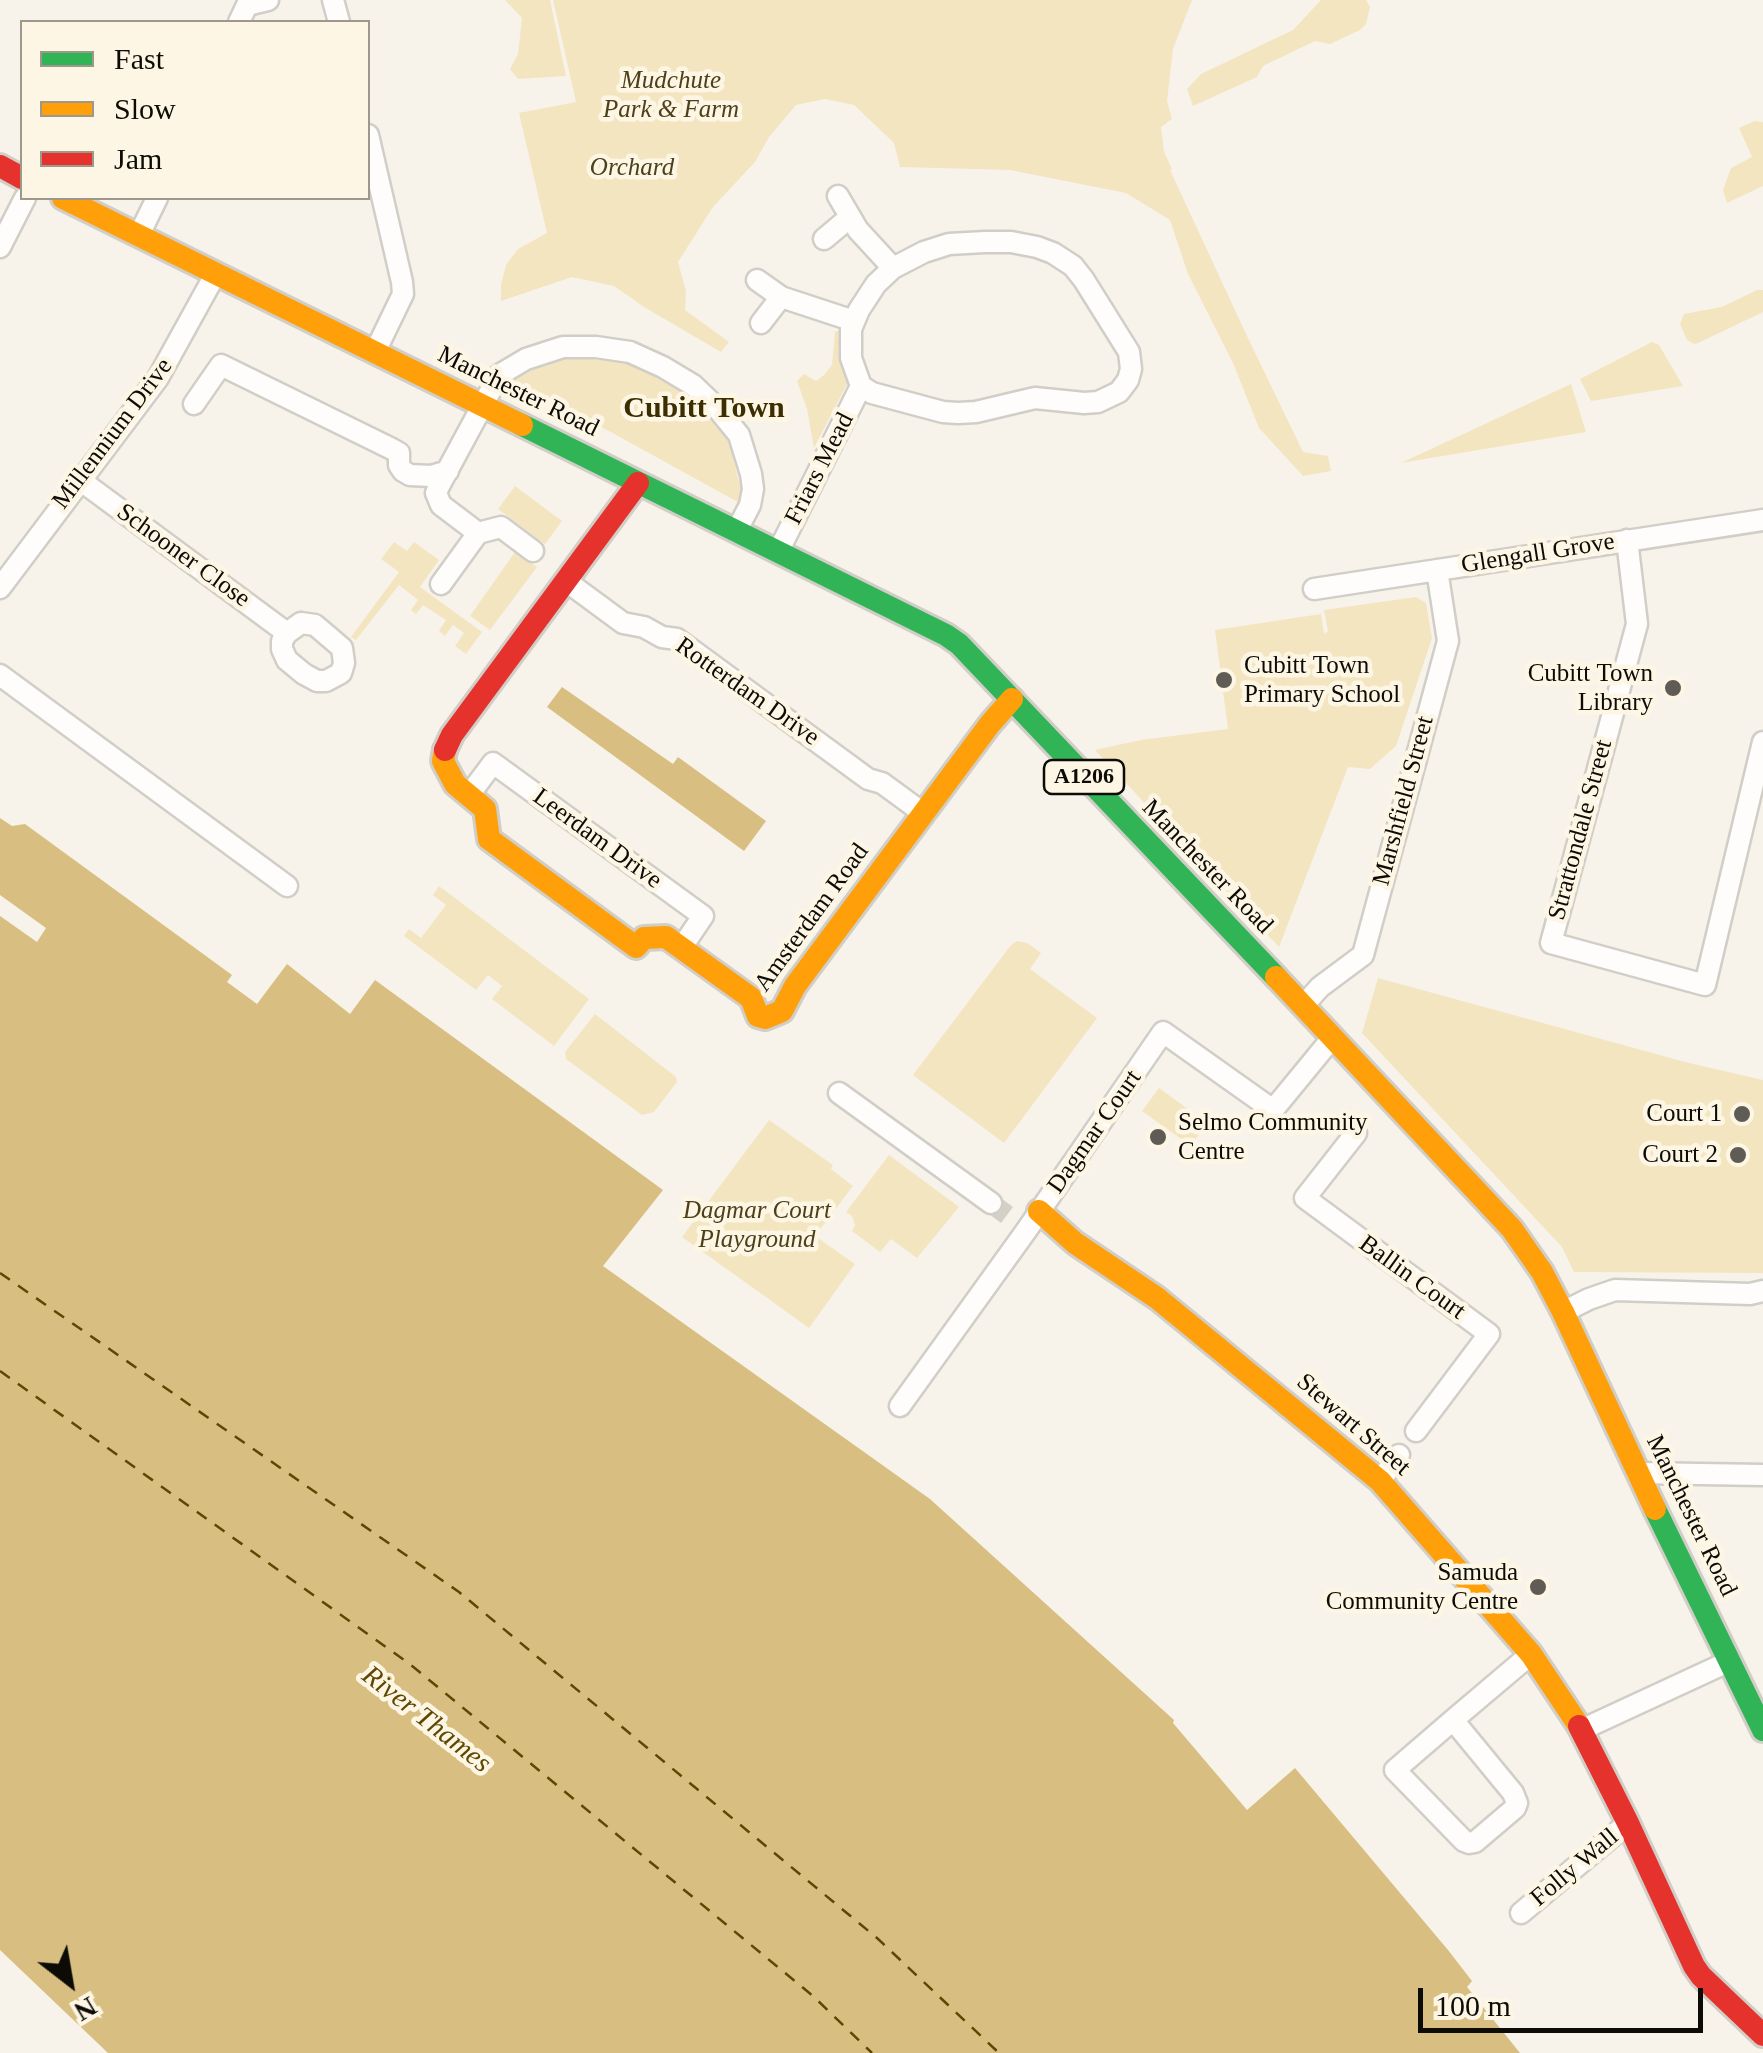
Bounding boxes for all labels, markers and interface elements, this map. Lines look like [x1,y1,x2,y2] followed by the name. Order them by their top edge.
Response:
[20,20,370,200] legend
[114,42,164,75] text: Fast
[603,66,739,125] park label: Mudchute Park & Farm
[114,92,176,125] text: Slow
[114,142,162,175] text: Jam
[590,153,674,183] park label: Orchard
[432,340,604,444] street label: Manchester Road
[46,353,180,515] street label: Millennium Drive
[623,391,785,427] district label: Cubitt Town
[779,408,861,530] street label: Friars Mead
[110,498,256,614] street label: Schooner Close
[1459,527,1617,581] street label: Glengall Grove
[669,631,825,753] street label: Rotterdam Drive
[1244,651,1400,710] place label: Cubitt Town Primary School
[1528,659,1653,718] place label: Cubitt Town Library
[1213,669,1235,691] marker: Cubitt Town Primary School
[1662,677,1684,699] marker: Cubitt Town Library
[1367,713,1441,889] street label: Marshfield Street
[1543,737,1619,923] street label: Strattondale Street
[1044,760,1124,794] road number: A1206
[527,782,667,896] street label: Leerdam Drive
[1135,793,1279,941] street label: Manchester Road
[748,838,876,998] street label: Amsterdam Road
[1041,1065,1149,1199] street label: Dagmar Court
[1646,1099,1722,1129] place label: Court 1
[1731,1103,1753,1125] marker: Court 1
[1178,1108,1368,1167] place label: Selmo Community Centre
[1147,1126,1169,1148] marker: Selmo Community Centre
[1642,1140,1718,1170] place label: Court 2
[1727,1144,1749,1166] marker: Court 2
[683,1196,831,1255] park label: Dagmar Court Playground
[1353,1229,1471,1327] street label: Ballin Court
[1290,1367,1416,1483] street label: Stewart Street
[1639,1430,1743,1602] street label: Manchester Road
[1326,1558,1518,1617] place label: Samuda Community Centre
[1527,1576,1549,1598] marker: Samuda Community Centre
[355,1659,497,1781] water label: River Thames
[1525,1823,1625,1913] street label: Folly Wall
[20,1933,120,2033] north arrow
[1423,1968,1708,2030] scale bar
[1435,1989,1511,2022] text: 100 m
[69,1991,102,2028] text: N

